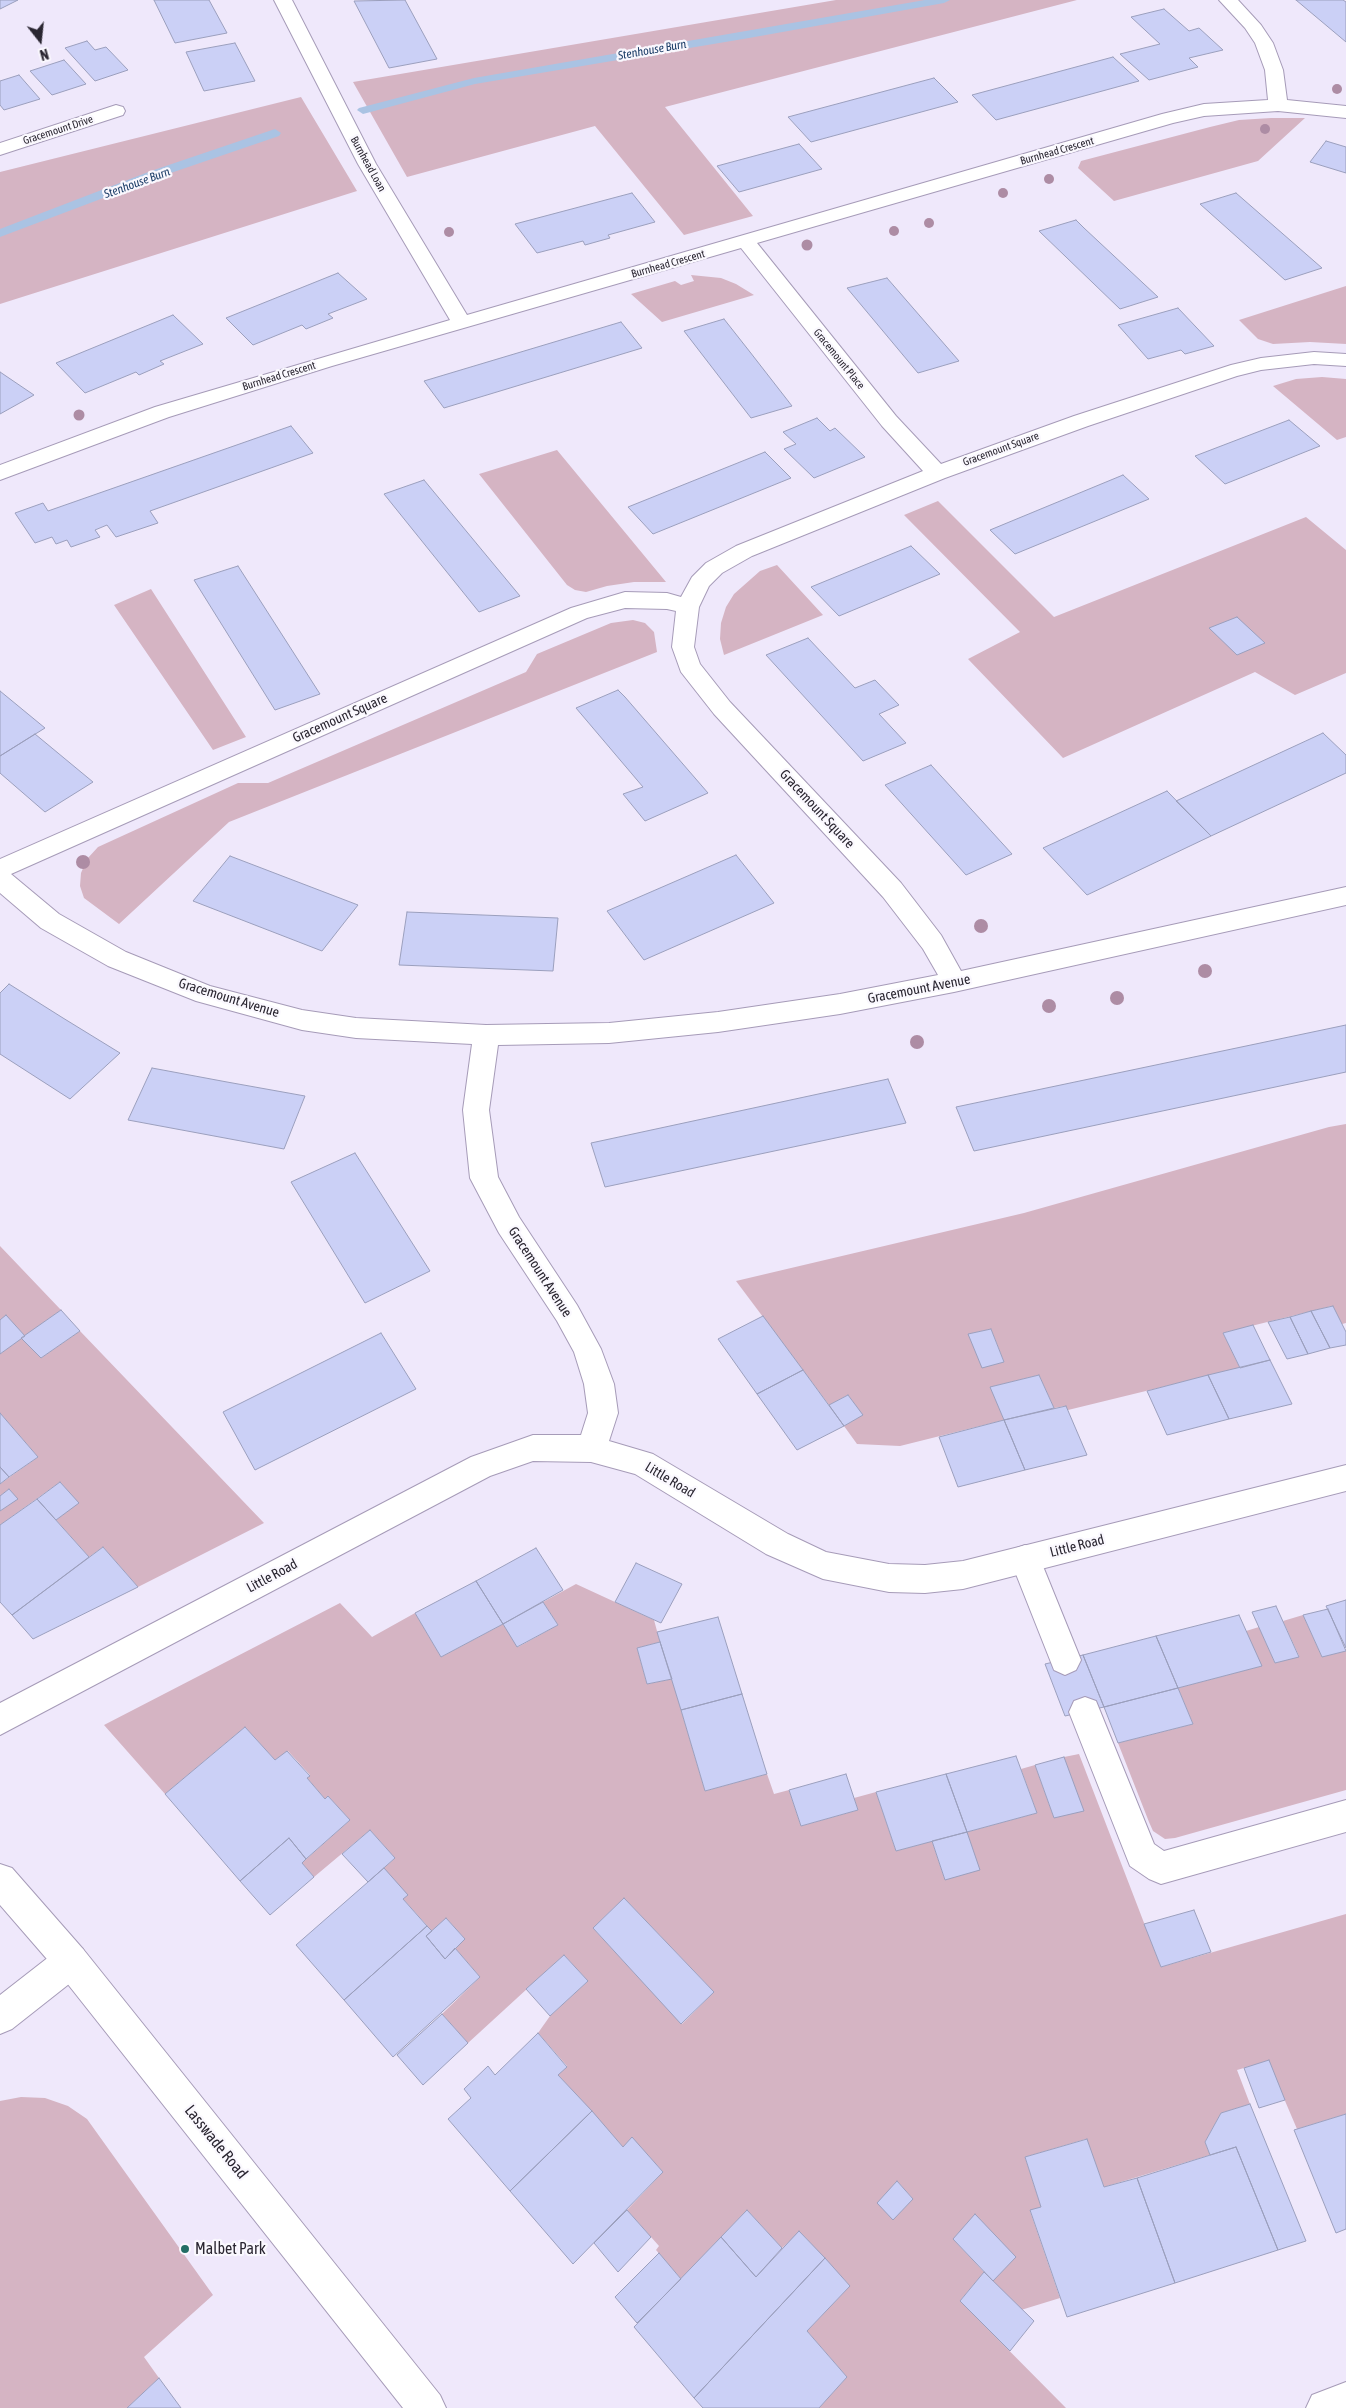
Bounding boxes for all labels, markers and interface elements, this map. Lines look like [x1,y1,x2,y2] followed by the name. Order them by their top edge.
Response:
[15,15,65,65] north arrow
[617,37,687,63] water label: Stenhouse Burn
[38,46,50,63] text: N
[21,112,95,148] street label: Gracemount Drive
[347,134,389,194] street label: Burnhead Loan
[1019,134,1095,168] street label: Burnhead Crescent
[102,164,172,202] water label: Stenhouse Burn
[630,247,706,281] street label: Burnhead Crescent
[811,326,867,392] street label: Gracemount Place
[241,359,317,393] street label: Burnhead Crescent
[961,429,1041,469] street label: Gracemount Square
[290,690,390,746] street label: Gracemount Square
[776,766,858,852] street label: Gracemount Square
[866,971,972,1007] street label: Gracemount Avenue
[177,975,281,1021] street label: Gracemount Avenue
[505,1224,575,1320] street label: Gracemount Avenue
[642,1459,698,1501] street label: Little Road
[1048,1531,1106,1561] street label: Little Road
[244,1556,300,1596] street label: Little Road
[180,2101,252,2183] street label: Lasswade Road
[195,2239,266,2259] place label: Malbet Park
[179,2243,191,2255] marker: Malbet Park

